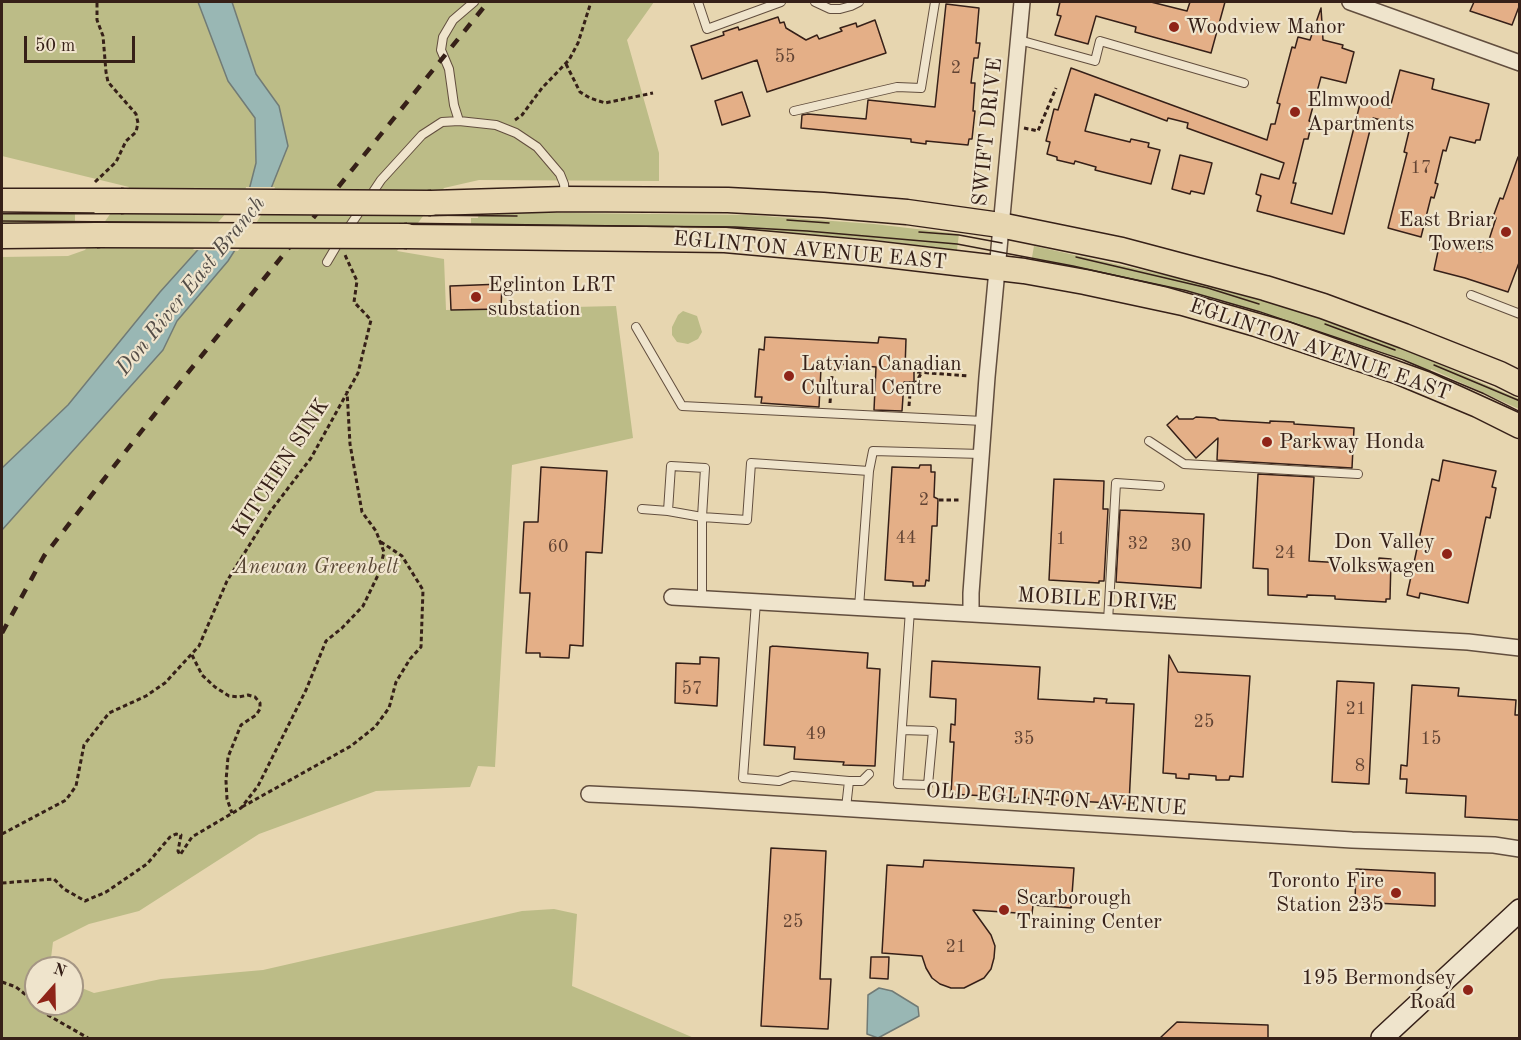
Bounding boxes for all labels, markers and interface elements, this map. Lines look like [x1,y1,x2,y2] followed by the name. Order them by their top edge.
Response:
[1186,14,1345,40] place label: Woodview Manor
[1167,20,1181,34] marker: Woodview Manor
[27,24,138,62] scale bar
[35,37,75,55] text: 50 m
[775,46,795,68] house number: 55
[968,56,1008,208] street label: SWIFT DRIVE
[951,57,961,79] house number: 2
[1307,87,1414,137] place label: Elmwood Apartments
[1288,105,1302,119] marker: Elmwood Apartments
[1411,157,1431,179] house number: 17
[111,191,271,381] water label: Don River East Branch
[1399,207,1494,257] place label: East Briar Towers
[1499,225,1513,239] marker: East Briar Towers
[672,226,948,276] street label: EGLINTON AVENUE EAST
[488,272,616,322] place label: Eglinton LRT substation
[469,290,483,304] marker: Eglinton LRT substation
[1186,293,1454,407] street label: EGLINTON AVENUE EAST
[801,351,962,401] place label: Latvian Canadian Cultural Centre
[782,369,796,383] marker: Latvian Canadian Cultural Centre
[227,394,335,542] street label: KITCHEN SINK
[1279,429,1425,455] place label: Parkway Honda
[1260,435,1274,449] marker: Parkway Honda
[919,489,929,511] house number: 2
[896,527,916,549] house number: 44
[1056,528,1066,550] house number: 1
[1326,529,1435,579] place label: Don Valley Volkswagen
[1128,533,1148,555] house number: 32
[1171,535,1191,557] house number: 30
[548,536,568,558] house number: 60
[1275,542,1295,564] house number: 24
[1440,547,1454,561] marker: Don Valley Volkswagen
[233,554,399,580] park label: Anewan Greenbelt
[1017,583,1177,617] street label: MOBILE DRIVE
[682,678,702,700] house number: 57
[1346,698,1366,720] house number: 21
[1194,711,1214,733] house number: 25
[806,723,826,745] house number: 49
[1014,728,1034,750] house number: 35
[1421,728,1441,750] house number: 15
[1355,755,1365,777] house number: 8
[925,778,1187,822] street label: OLD EGLINTON AVENUE
[1268,868,1384,918] place label: Toronto Fire Station 235
[1016,885,1162,935] place label: Scarborough Training Center
[1389,886,1403,900] marker: Toronto Fire Station 235
[997,903,1011,917] marker: Scarborough Training Center
[783,911,803,933] house number: 25
[946,936,966,958] house number: 21
[24,956,84,1016] north arrow
[51,961,68,981] text: N
[1302,965,1456,1015] place label: 195 Bermondsey Road
[1461,983,1475,997] marker: 195 Bermondsey Road

